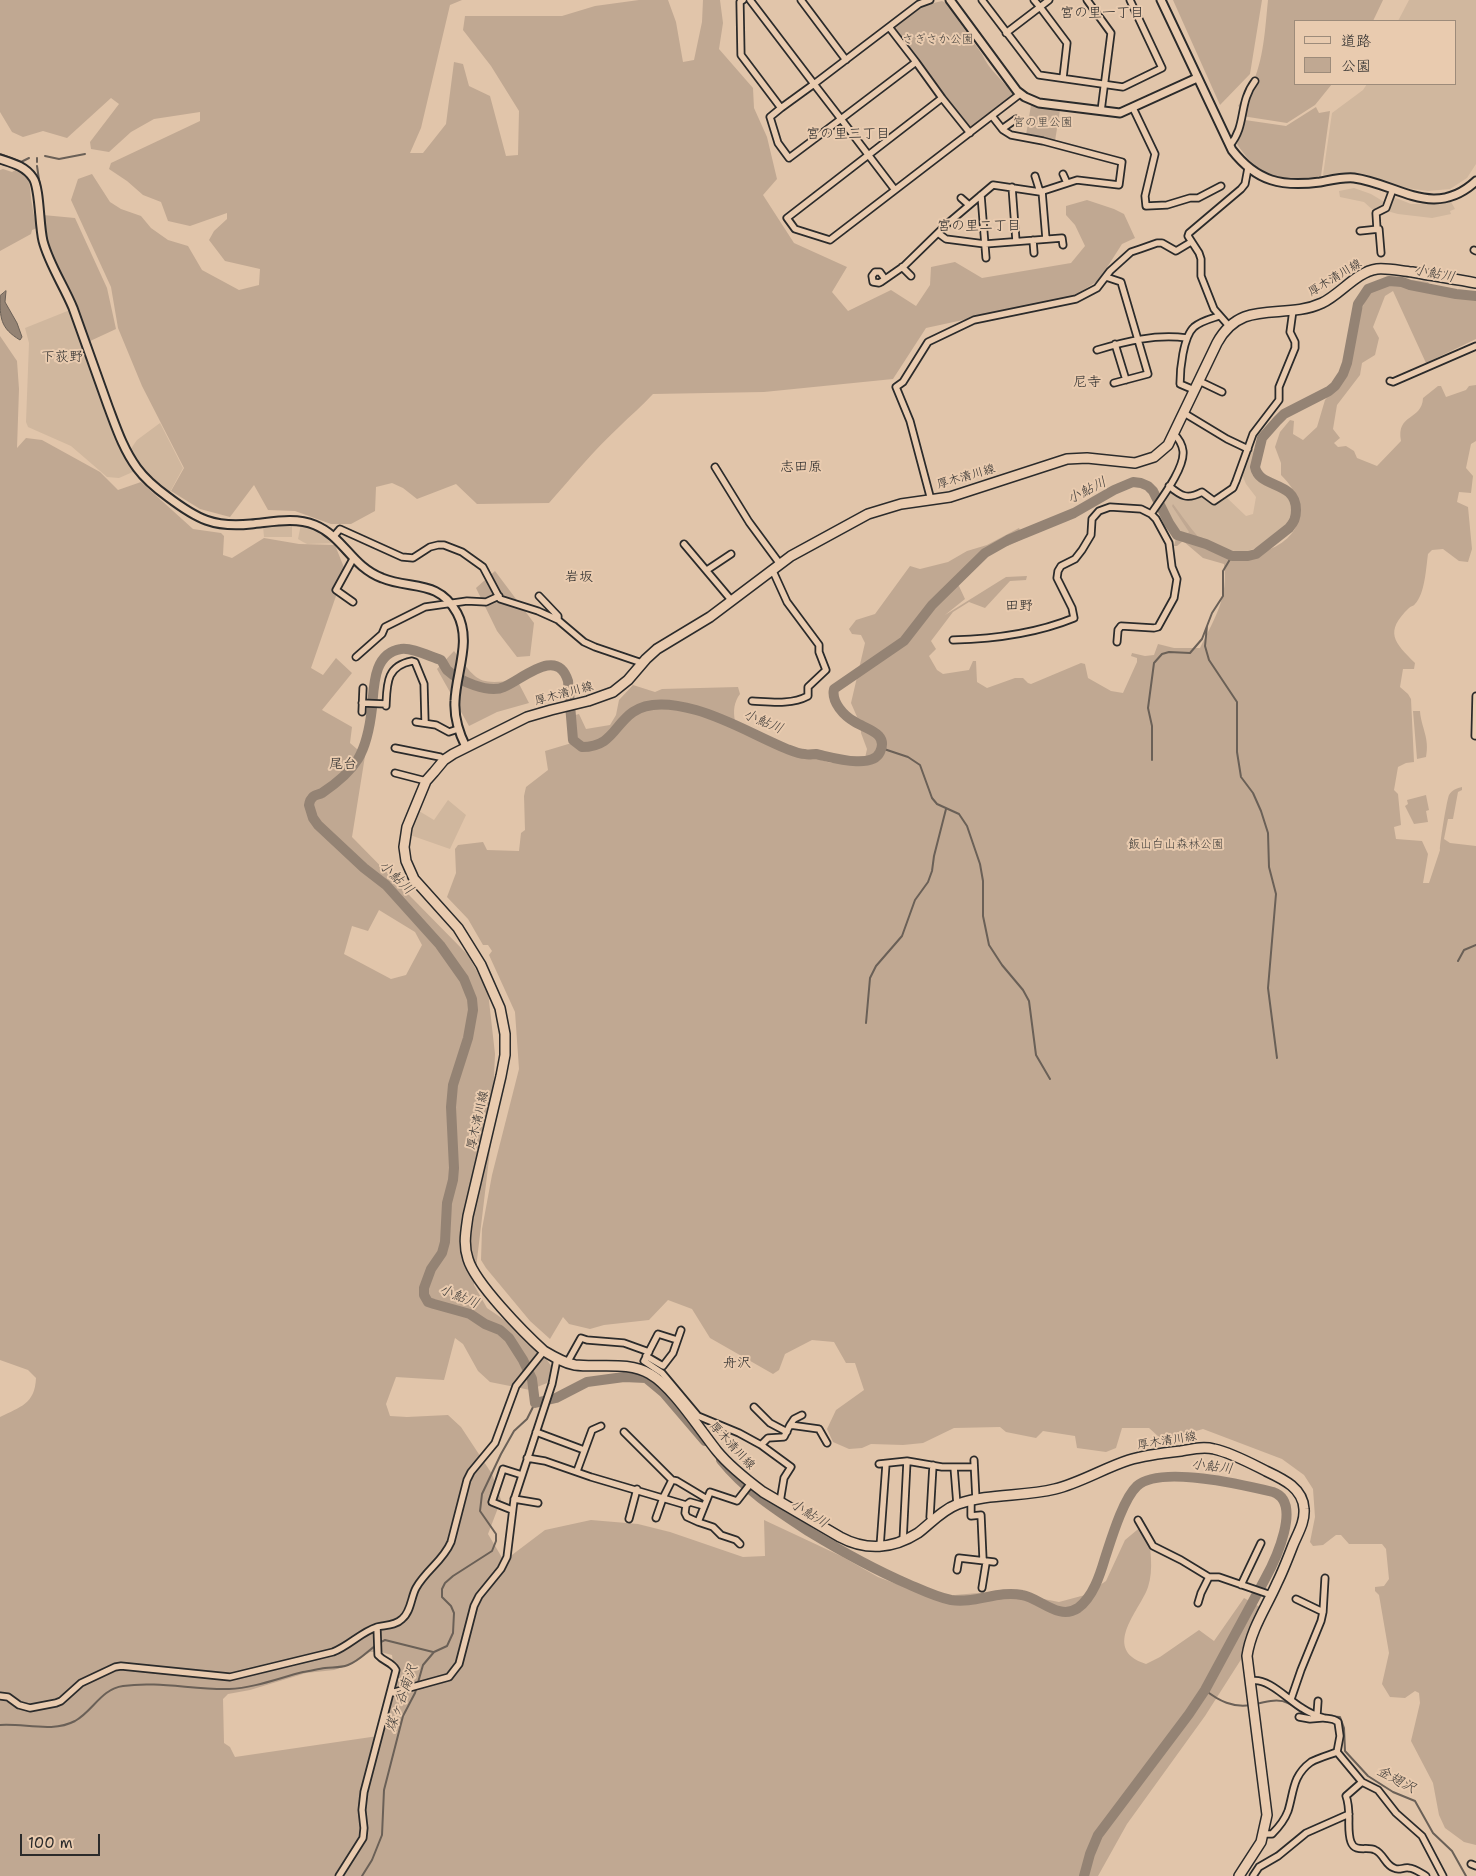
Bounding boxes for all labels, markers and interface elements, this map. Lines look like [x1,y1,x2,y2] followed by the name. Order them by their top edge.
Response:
[1060,5,1144,21] district label: 宮の里一丁目
[1294,20,1456,85] legend
[1341,31,1371,51] text: 道路
[902,33,974,47] park label: さぎさか公園
[1341,56,1371,76] text: 公園
[1013,116,1073,130] park label: 宮の里公園
[806,126,890,142] district label: 宮の里三丁目
[937,218,1021,234] district label: 宮の里二丁目
[1306,256,1364,300] street label: 厚木清川線
[1412,262,1456,286] water label: 小鮎川
[41,349,83,365] district label: 下荻野
[1073,374,1101,390] district label: 尼寺
[780,459,822,475] district label: 志田原
[935,462,997,492] street label: 厚木清川線
[1064,474,1110,508] water label: 小鮎川
[565,569,593,585] district label: 岩坂
[1005,598,1033,614] district label: 田野
[533,679,595,709] street label: 厚木清川線
[740,706,786,738] water label: 小鮎川
[329,756,357,772] district label: 尾台
[1128,838,1224,852] park label: 飯山白山森林公園
[375,857,417,899] water label: 小鮎川
[464,1089,492,1151] street label: 厚木清川線
[436,1281,482,1313] water label: 小鮎川
[723,1355,751,1371] district label: 舟沢
[706,1419,758,1473] street label: 厚木清川線
[1136,1429,1198,1453] street label: 厚木清川線
[1190,1456,1234,1478] water label: 小鮎川
[787,1496,831,1532] water label: 小鮎川
[382,1662,422,1734] water label: 煤ヶ谷南沢
[1374,1763,1418,1797] water label: 金翅沢
[22,1824,102,1856] scale bar
[28,1833,73,1853] text: 100 m

